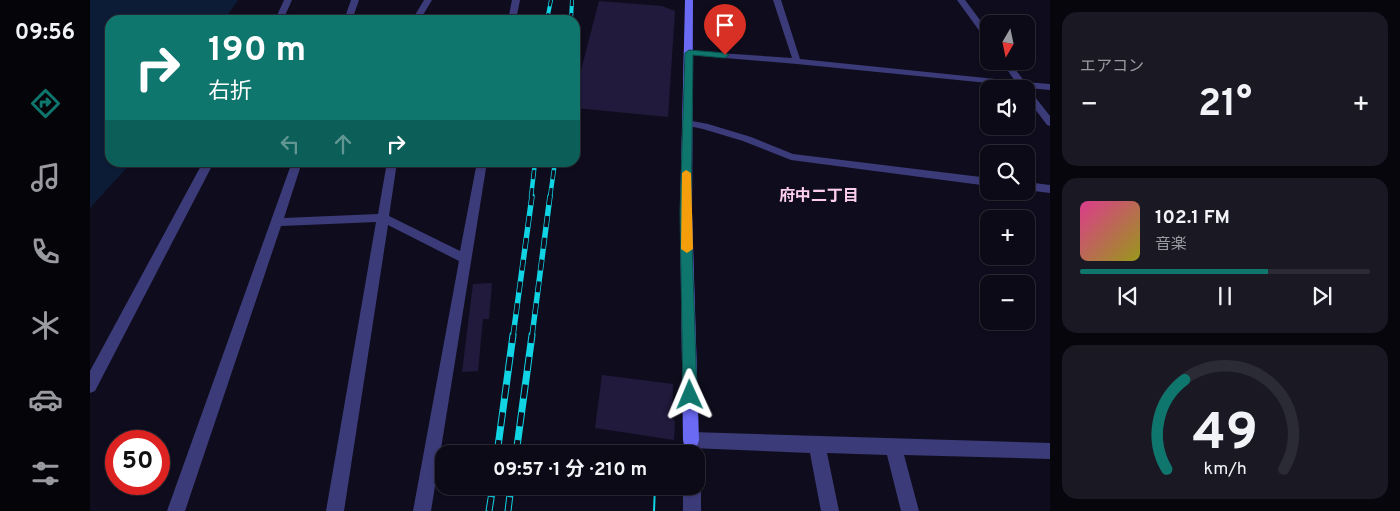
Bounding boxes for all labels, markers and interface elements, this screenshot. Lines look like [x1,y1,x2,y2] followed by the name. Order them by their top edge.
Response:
[704,4,746,55] pin
[711,11,739,39] icon: arrive
[980,15,1035,70] north arrow
[980,15,1035,330] map controls
[15,20,75,47] text: 09:56
[208,29,306,73] text: 190 m
[125,35,190,100] icon: right
[1080,57,1144,77] text: エアコン
[208,79,252,106] text: 右折
[980,80,1035,135] button: sound
[1198,81,1252,130] text: 21°
[28,86,63,121] icon: directions
[1080,88,1098,124] text: −
[1352,88,1370,124] text: +
[276,130,304,158] icon: left
[329,130,357,158] icon: ahead
[382,130,410,158] icon: right
[980,145,1035,200] button: search
[28,160,63,195] icon: music
[779,187,859,207] district label: 府中二丁目
[1155,206,1230,230] text: 102.1 FM
[980,210,1035,265] button: +
[28,234,63,269] icon: phone
[1155,235,1187,255] text: 音楽
[980,275,1035,330] button: −
[1114,282,1142,310] icon: previous
[1211,282,1239,310] icon: pause
[1308,282,1336,310] icon: next
[28,308,63,343] icon: climate
[663,368,715,420] position arrow
[28,382,63,417] icon: car
[1192,402,1258,468] text: 49
[105,430,170,495] speed limit sign: 50
[28,456,63,491] icon: filters
[493,458,647,482] text: 09:57 · 1 分 · 210 m
[1203,458,1247,481] text: km/h

